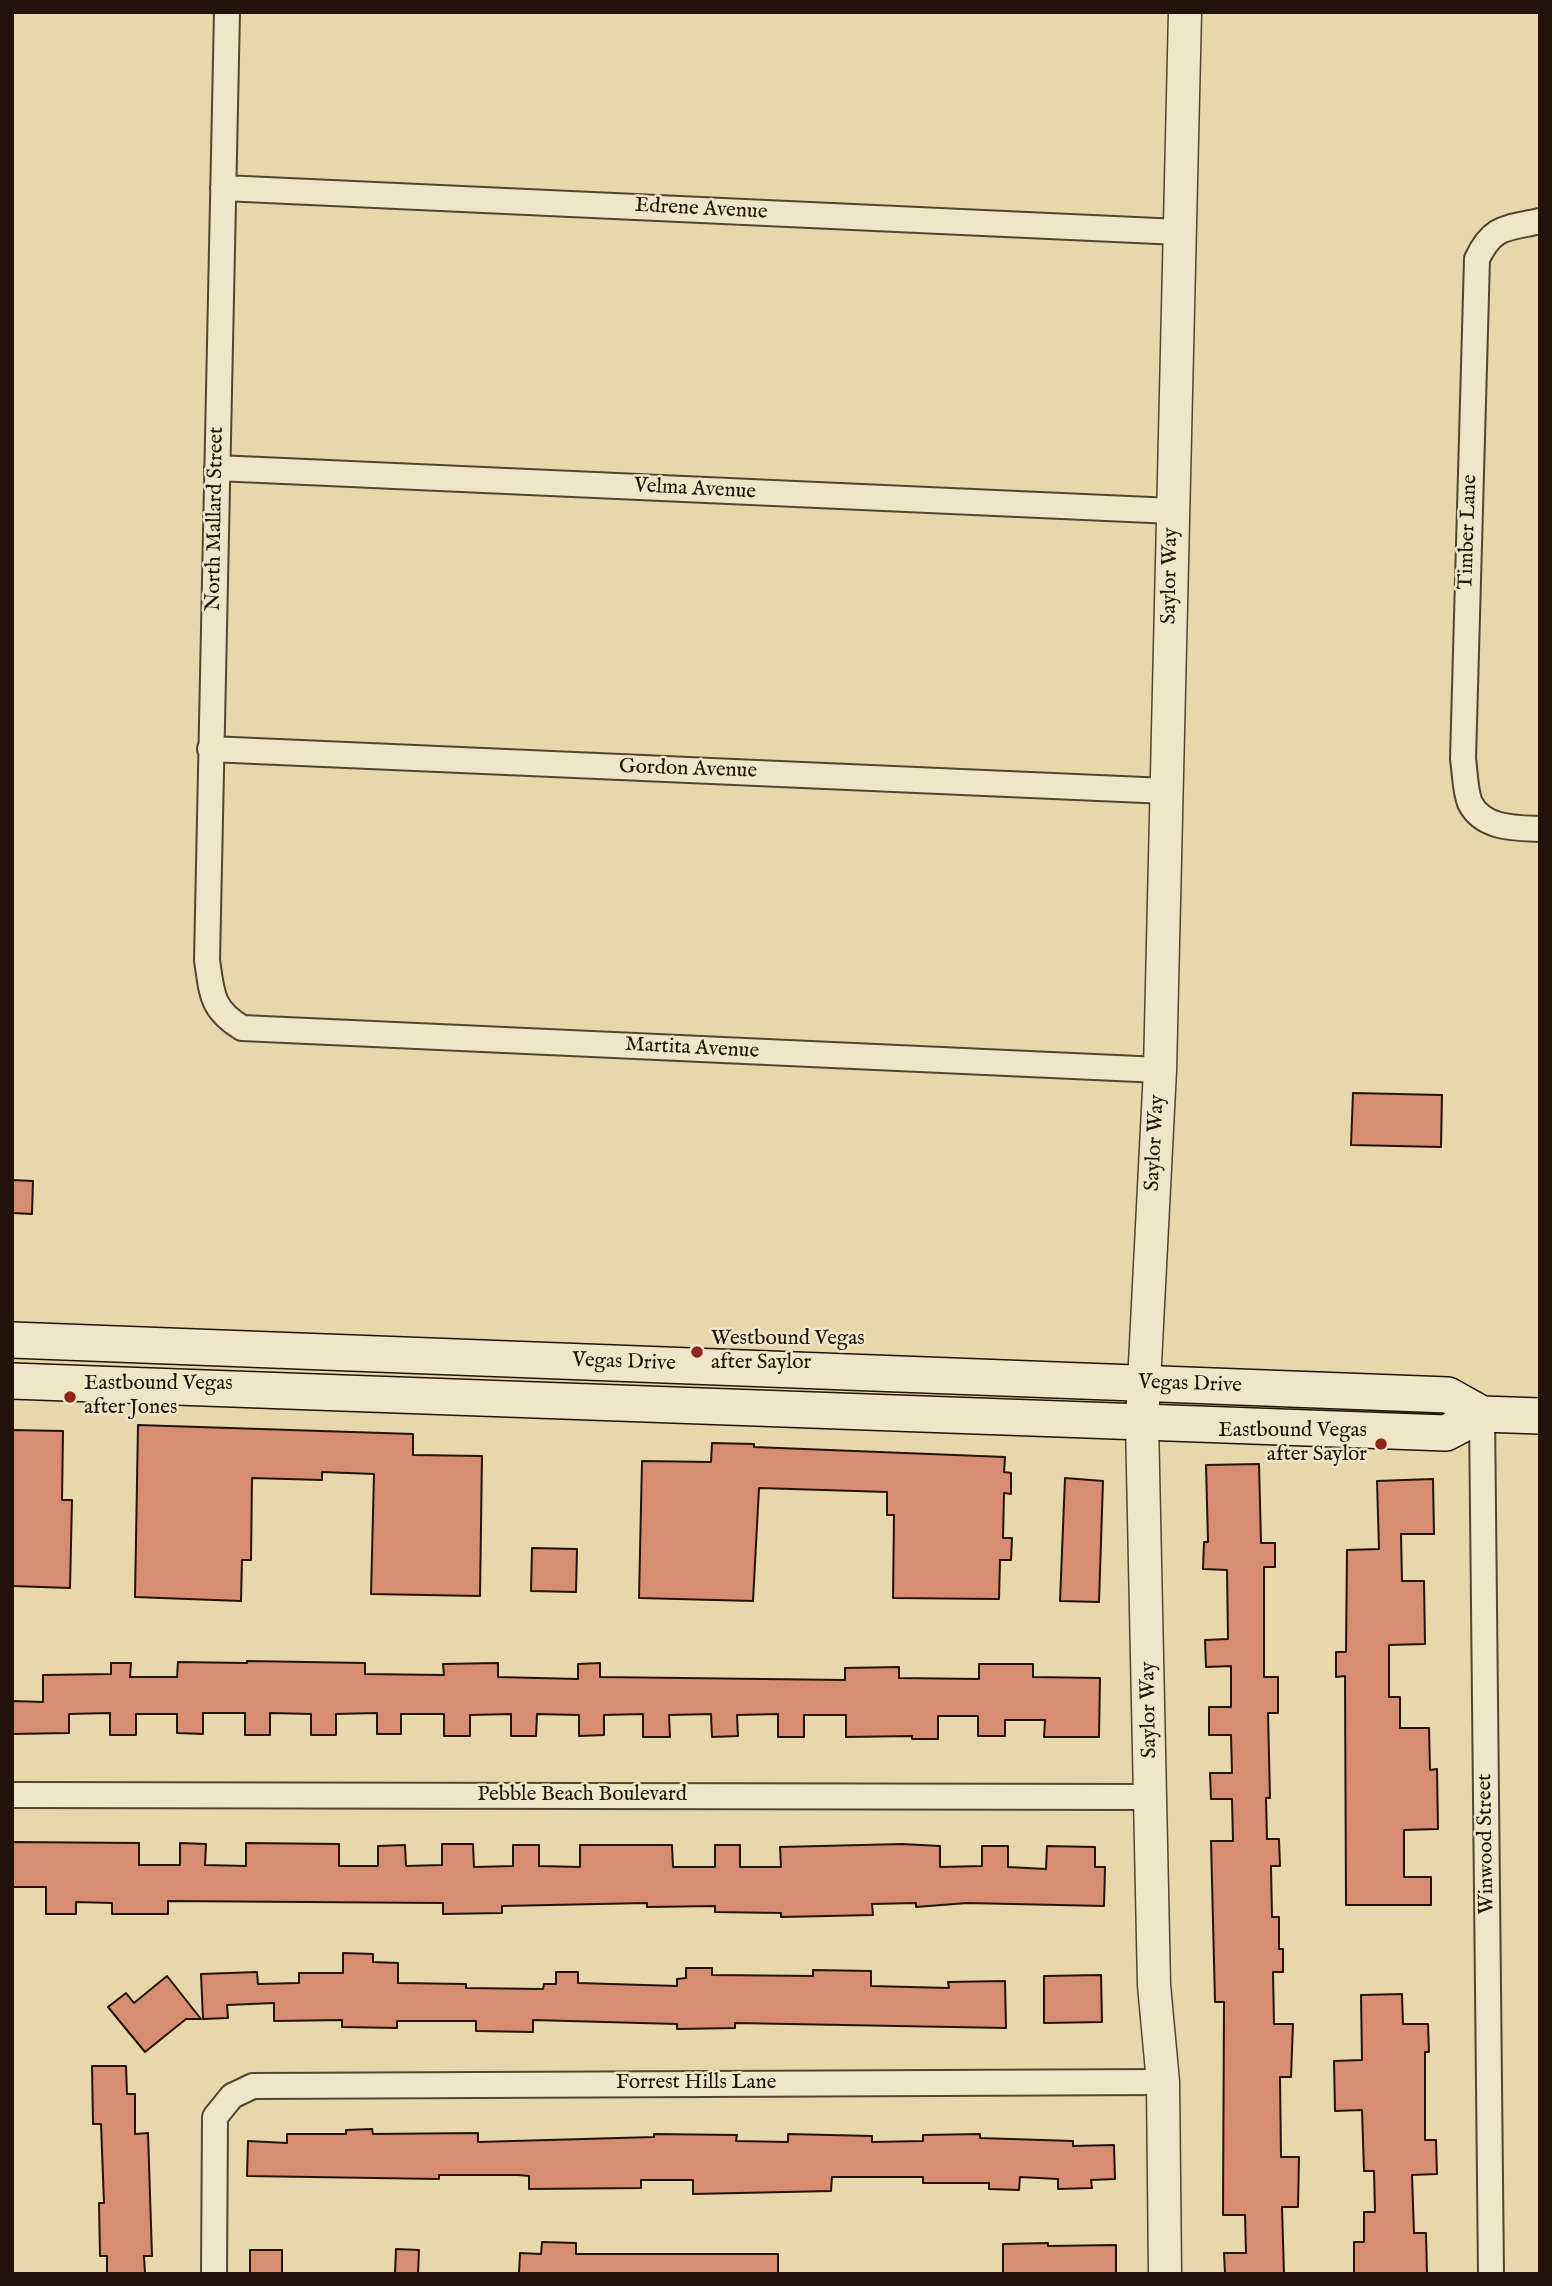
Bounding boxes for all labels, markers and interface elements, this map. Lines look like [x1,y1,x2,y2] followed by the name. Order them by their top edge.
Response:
[634,194,768,226] street label: Edrene Avenue
[202,427,230,611] street label: North Mallard Street
[633,474,757,506] street label: Velma Avenue
[1454,474,1484,590] street label: Timber Lane
[1158,527,1184,625] street label: Saylor Way
[619,755,757,785] street label: Gordon Avenue
[624,1033,760,1065] street label: Martita Avenue
[1141,1094,1171,1192] street label: Saylor Way
[711,1327,865,1377] place label: Westbound Vegas after Saylor
[689,1344,705,1360] marker: Westbound Vegas after Saylor
[572,1349,676,1377] street label: Vegas Drive
[1138,1371,1242,1399] street label: Vegas Drive
[84,1372,233,1422] place label: Eastbound Vegas after Jones
[62,1389,78,1405] marker: Eastbound Vegas after Jones
[1218,1419,1367,1469] place label: Eastbound Vegas after Saylor
[1373,1436,1389,1452] marker: Eastbound Vegas after Saylor
[1137,1661,1163,1759] street label: Saylor Way
[1473,1773,1501,1915] street label: Winwood Street
[477,1783,687,1809] street label: Pebble Beach Boulevard
[616,2071,776,2097] street label: Forrest Hills Lane

